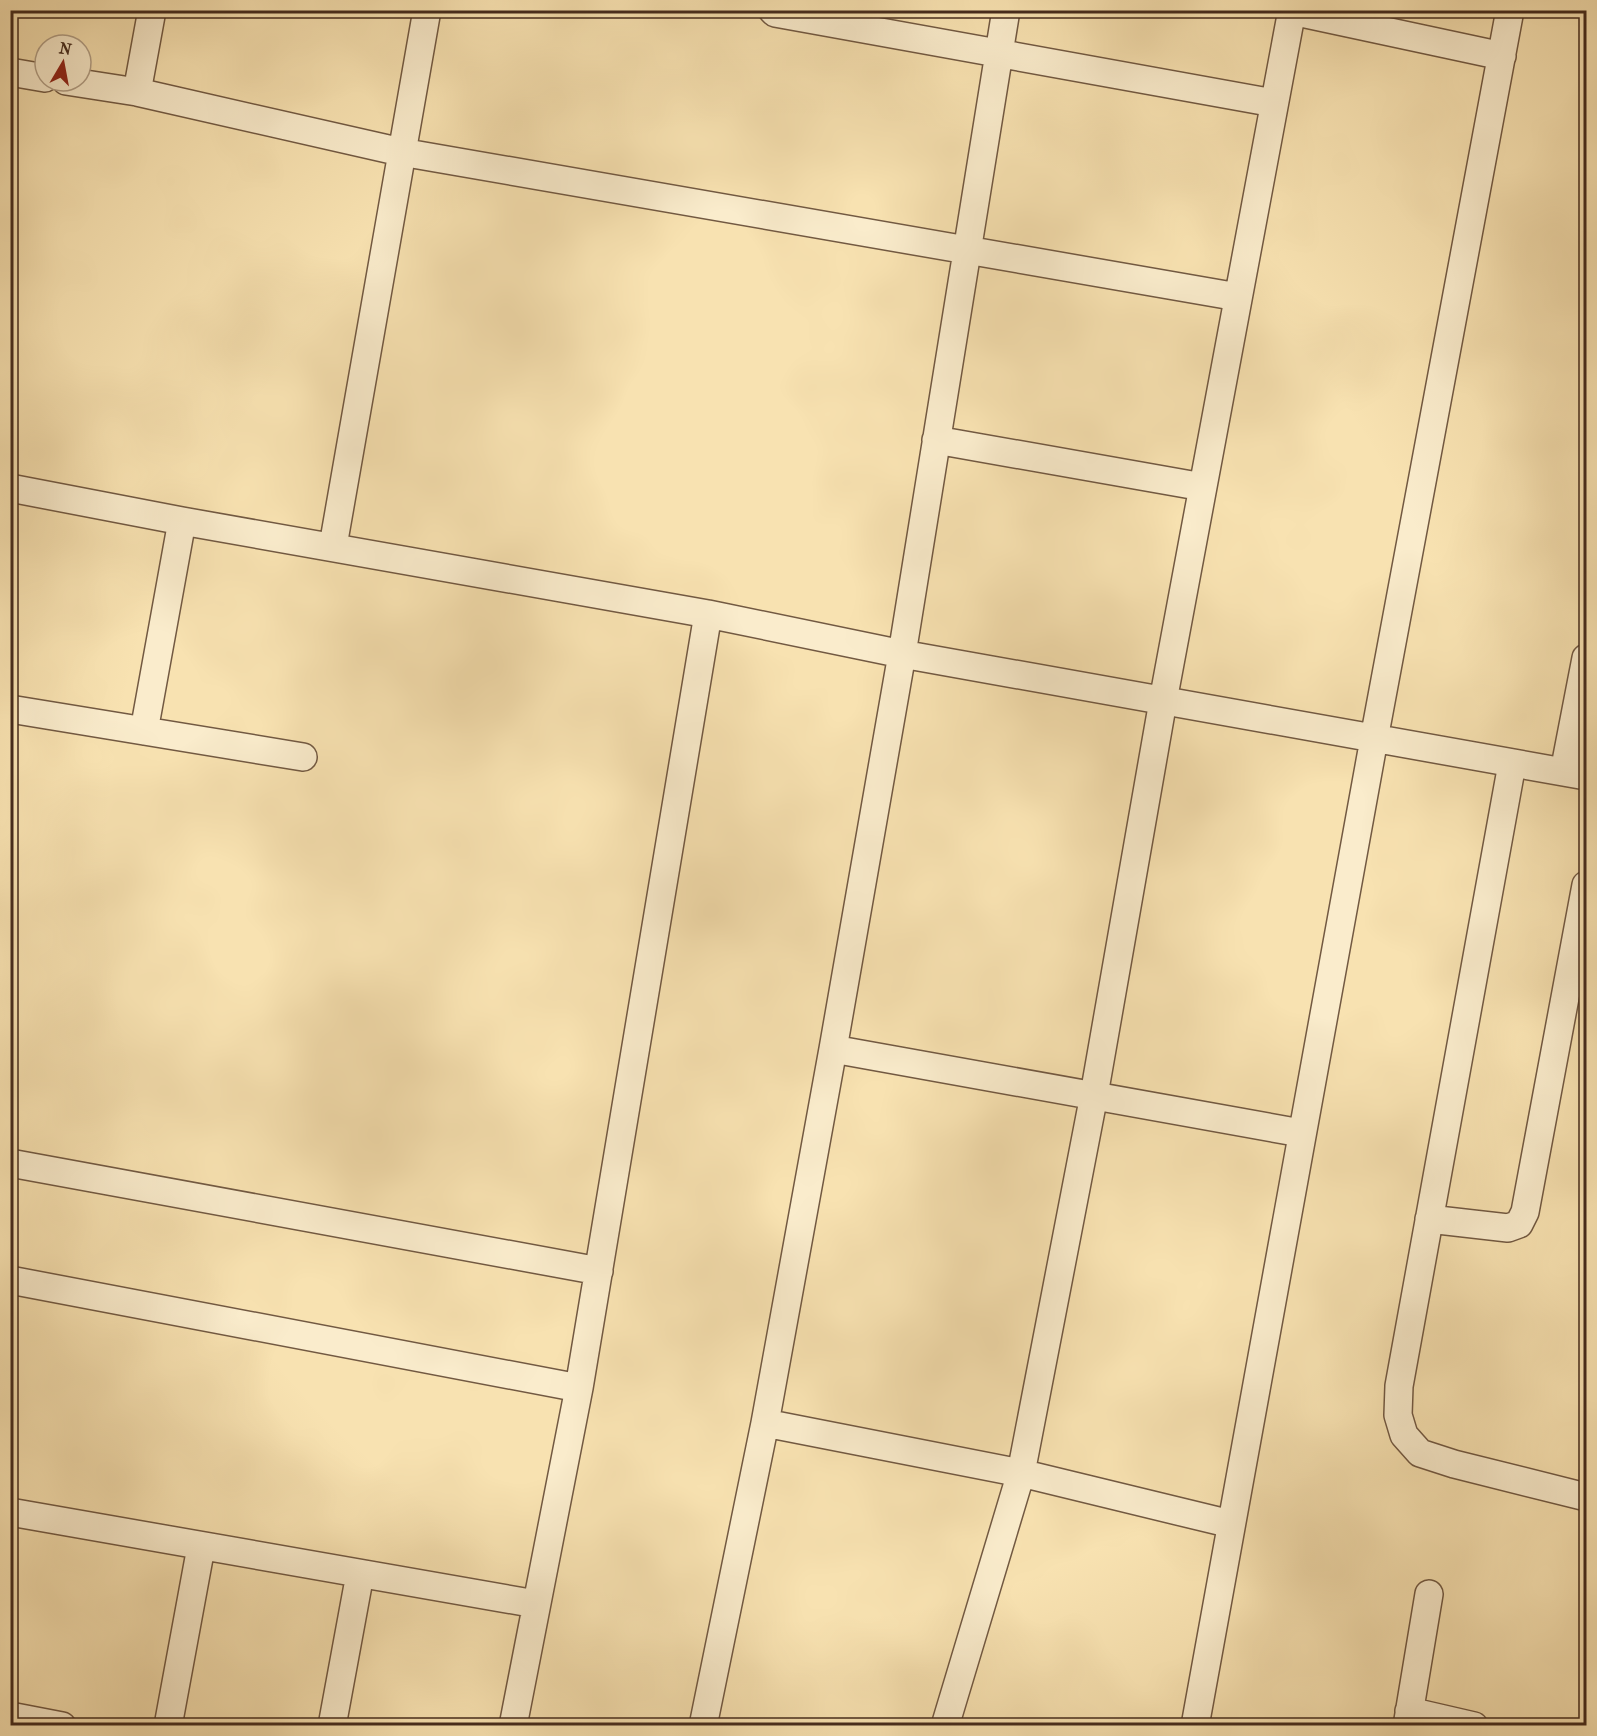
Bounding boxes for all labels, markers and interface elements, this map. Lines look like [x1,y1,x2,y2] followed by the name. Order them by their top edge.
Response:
[33,33,93,93] north arrow
[58,38,74,59] text: N

